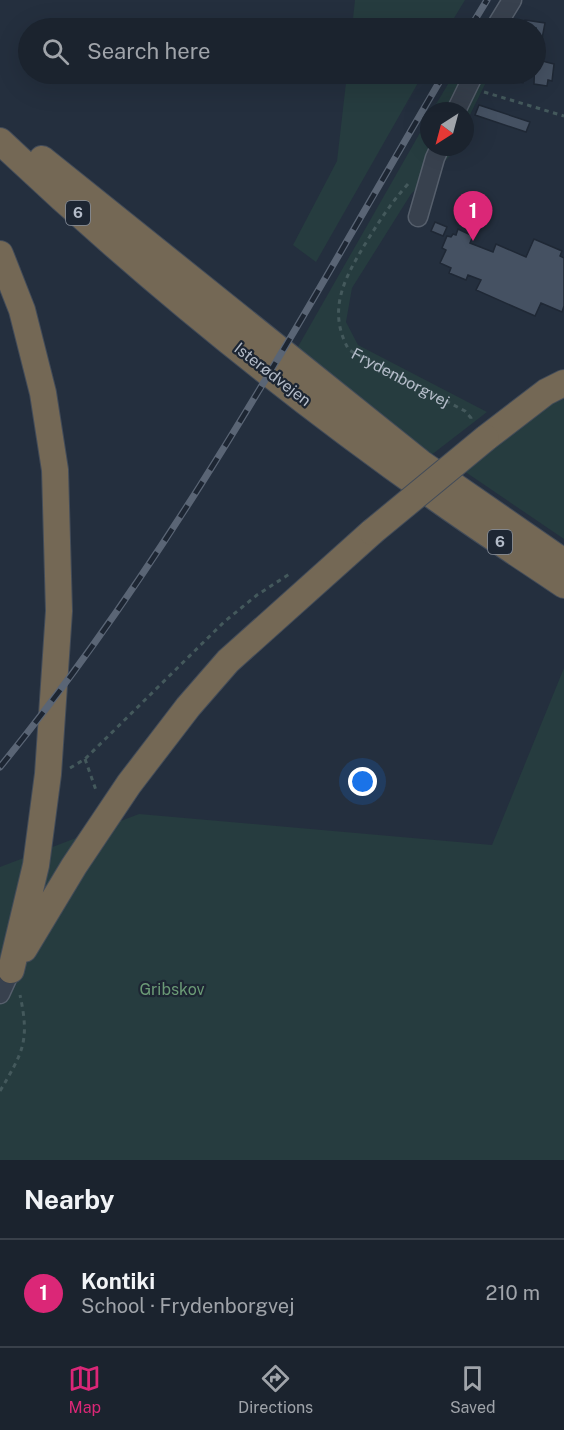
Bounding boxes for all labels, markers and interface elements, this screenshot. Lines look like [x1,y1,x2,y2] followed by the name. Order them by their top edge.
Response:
[18,18,546,84] search box
[39,35,72,68] icon: search
[87,38,211,64] text: Search here
[420,102,474,156] north arrow
[454,192,492,241] pin: 1
[66,201,90,225] road number: 6
[231,339,315,410] street label: Isterødvejen
[348,344,453,411] street label: Frydenborgvej
[488,530,512,554] road number: 6
[348,767,377,796] your location
[139,980,205,999] park label: Gribskov
[24,1184,114,1215] text: Nearby
[81,1268,155,1294] text: Kontiki
[39,1281,48,1305] text: 1
[486,1281,540,1305] text: 210 m
[81,1294,294,1318] text: School · Frydenborgvej
[68,1362,101,1417] tab: Map
[238,1362,313,1417] tab: Directions
[450,1362,496,1417] tab: Saved

